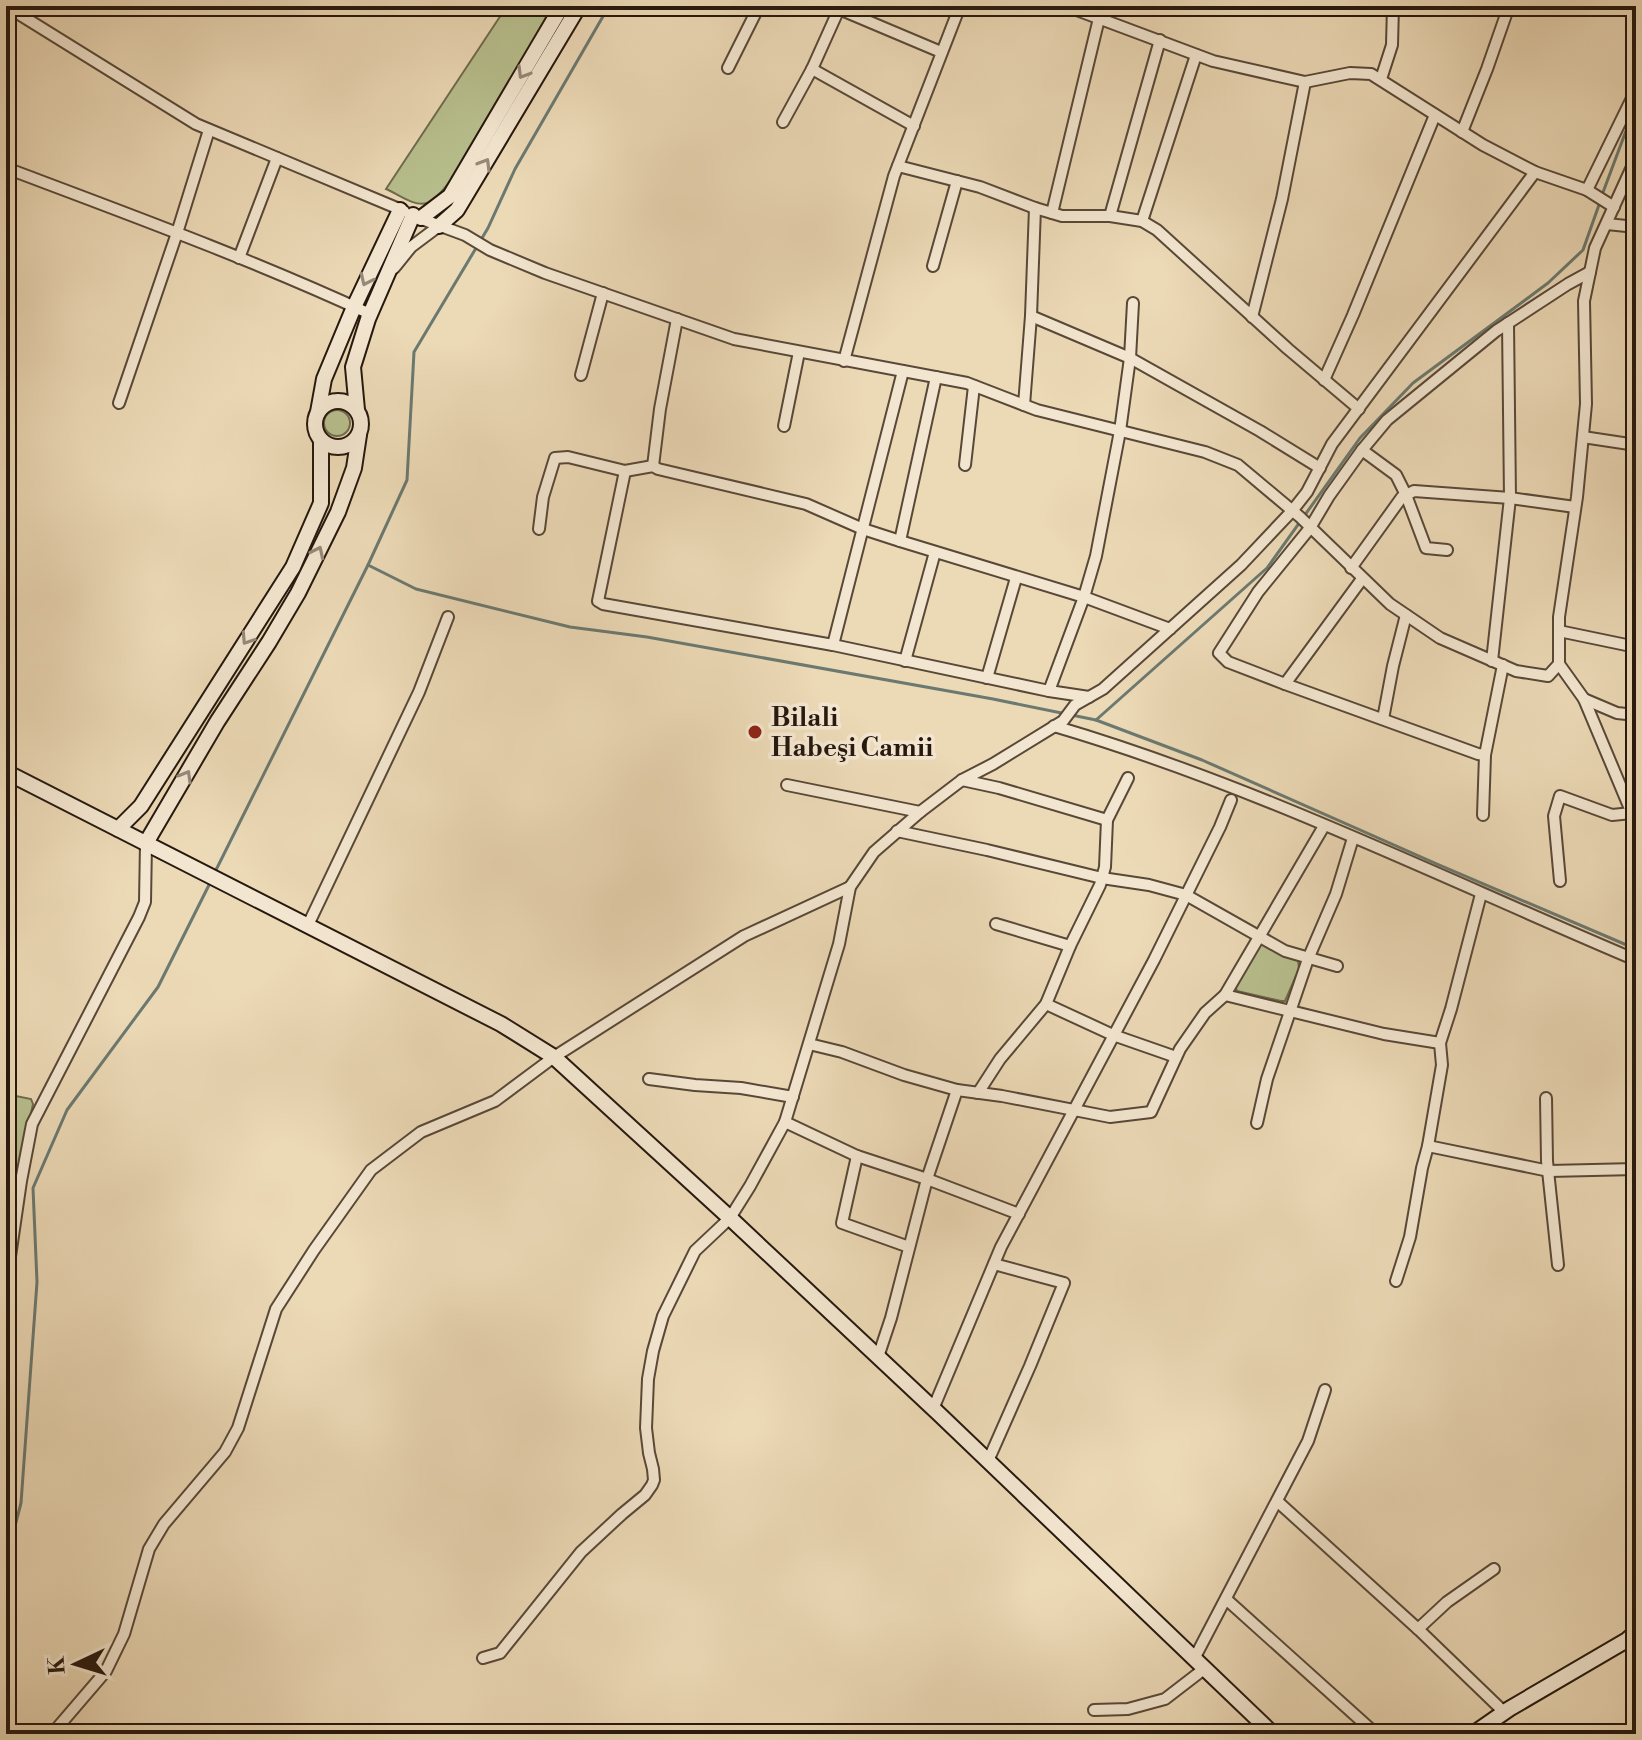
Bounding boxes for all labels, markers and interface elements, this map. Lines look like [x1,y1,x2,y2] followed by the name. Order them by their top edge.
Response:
[517,64,533,79] one-way arrow
[475,158,490,172] one-way arrow
[360,272,376,286] one-way arrow
[308,546,324,561] one-way arrow
[242,630,257,645] one-way arrow
[771,702,933,764] place label: Bilali Habeşi Camii
[746,723,764,741] marker: Bilali Habeşi Camii
[176,770,192,785] one-way arrow
[36,1624,116,1704] north arrow
[43,1654,72,1675] text: K

